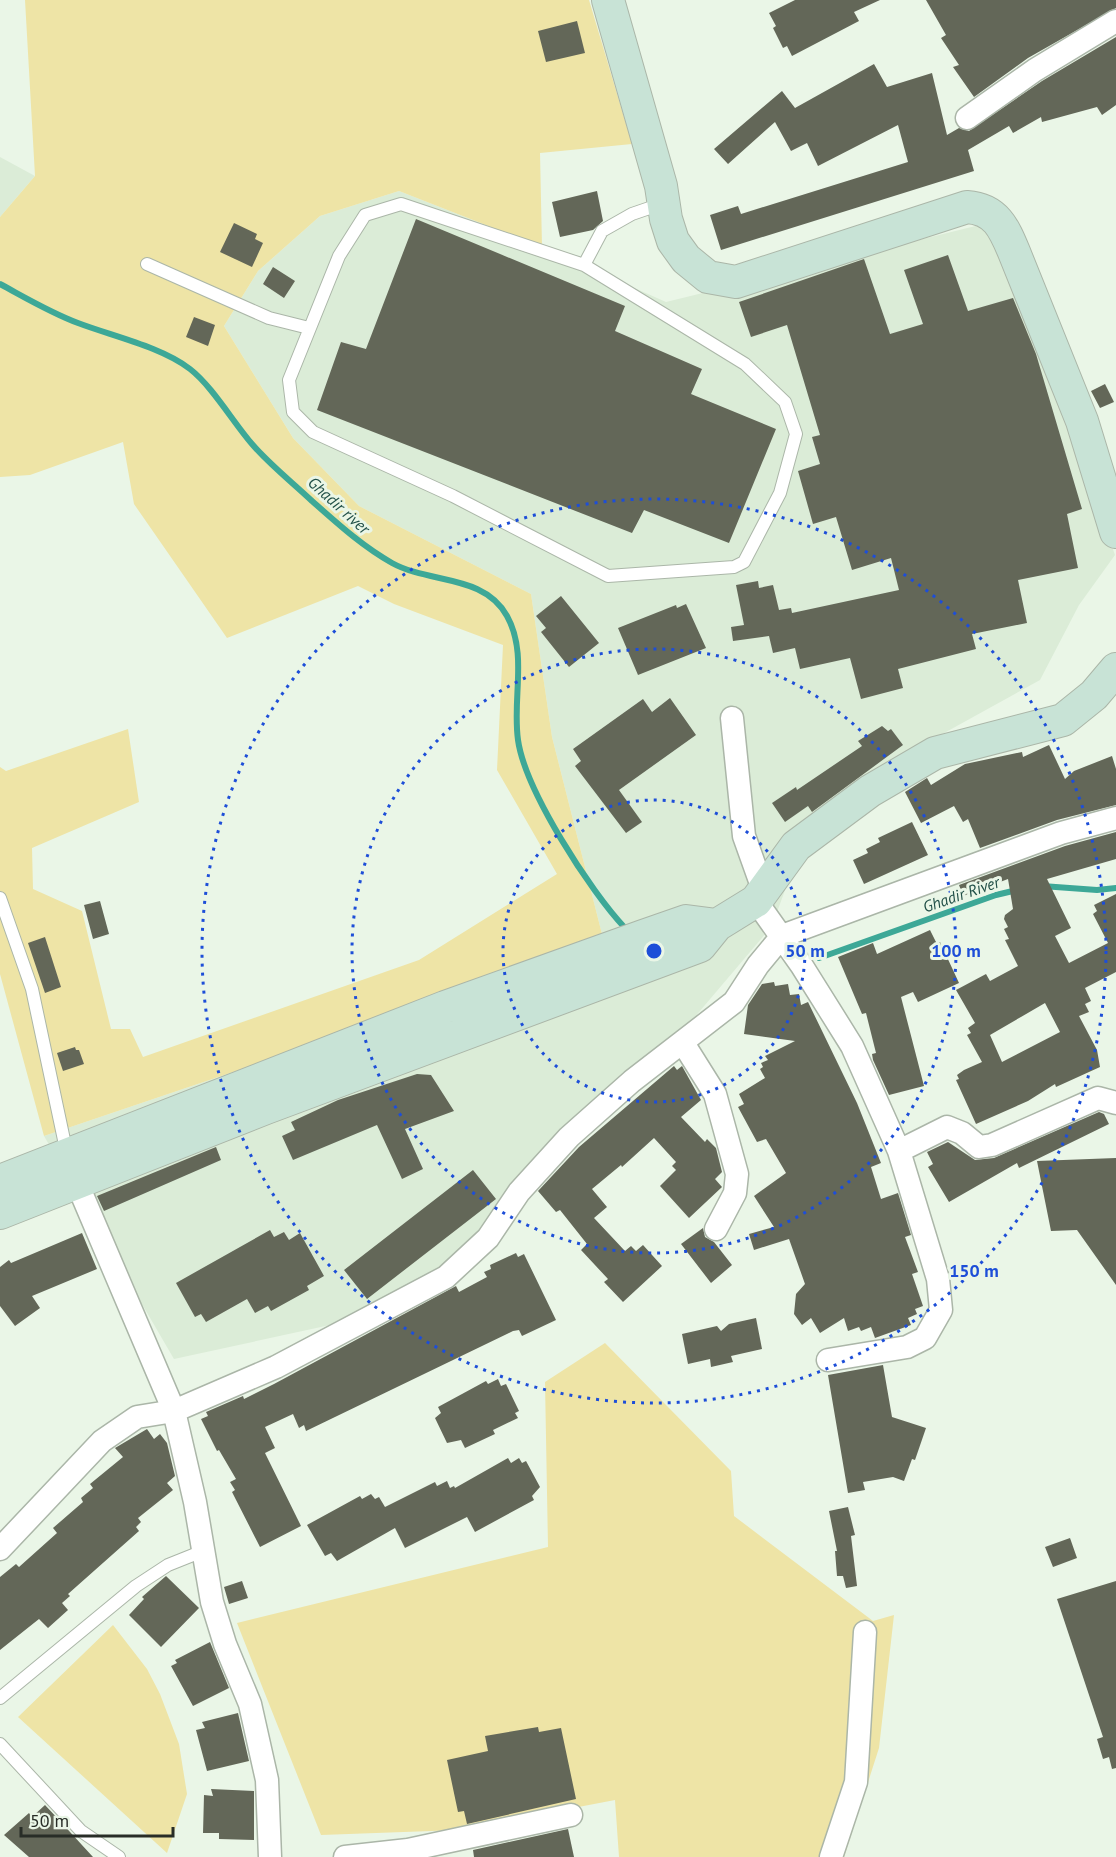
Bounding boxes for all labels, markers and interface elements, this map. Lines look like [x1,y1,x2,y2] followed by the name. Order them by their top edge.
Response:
[304,472,375,539] water label: Ghadir river
[920,871,1004,916] water label: Ghadir River
[785,939,825,962] text: 50 m
[931,939,981,962] text: 100 m
[644,941,664,961] centre of rings
[949,1259,999,1282] text: 150 m
[21,1800,172,1838] scale bar
[30,1809,69,1832] text: 50 m

